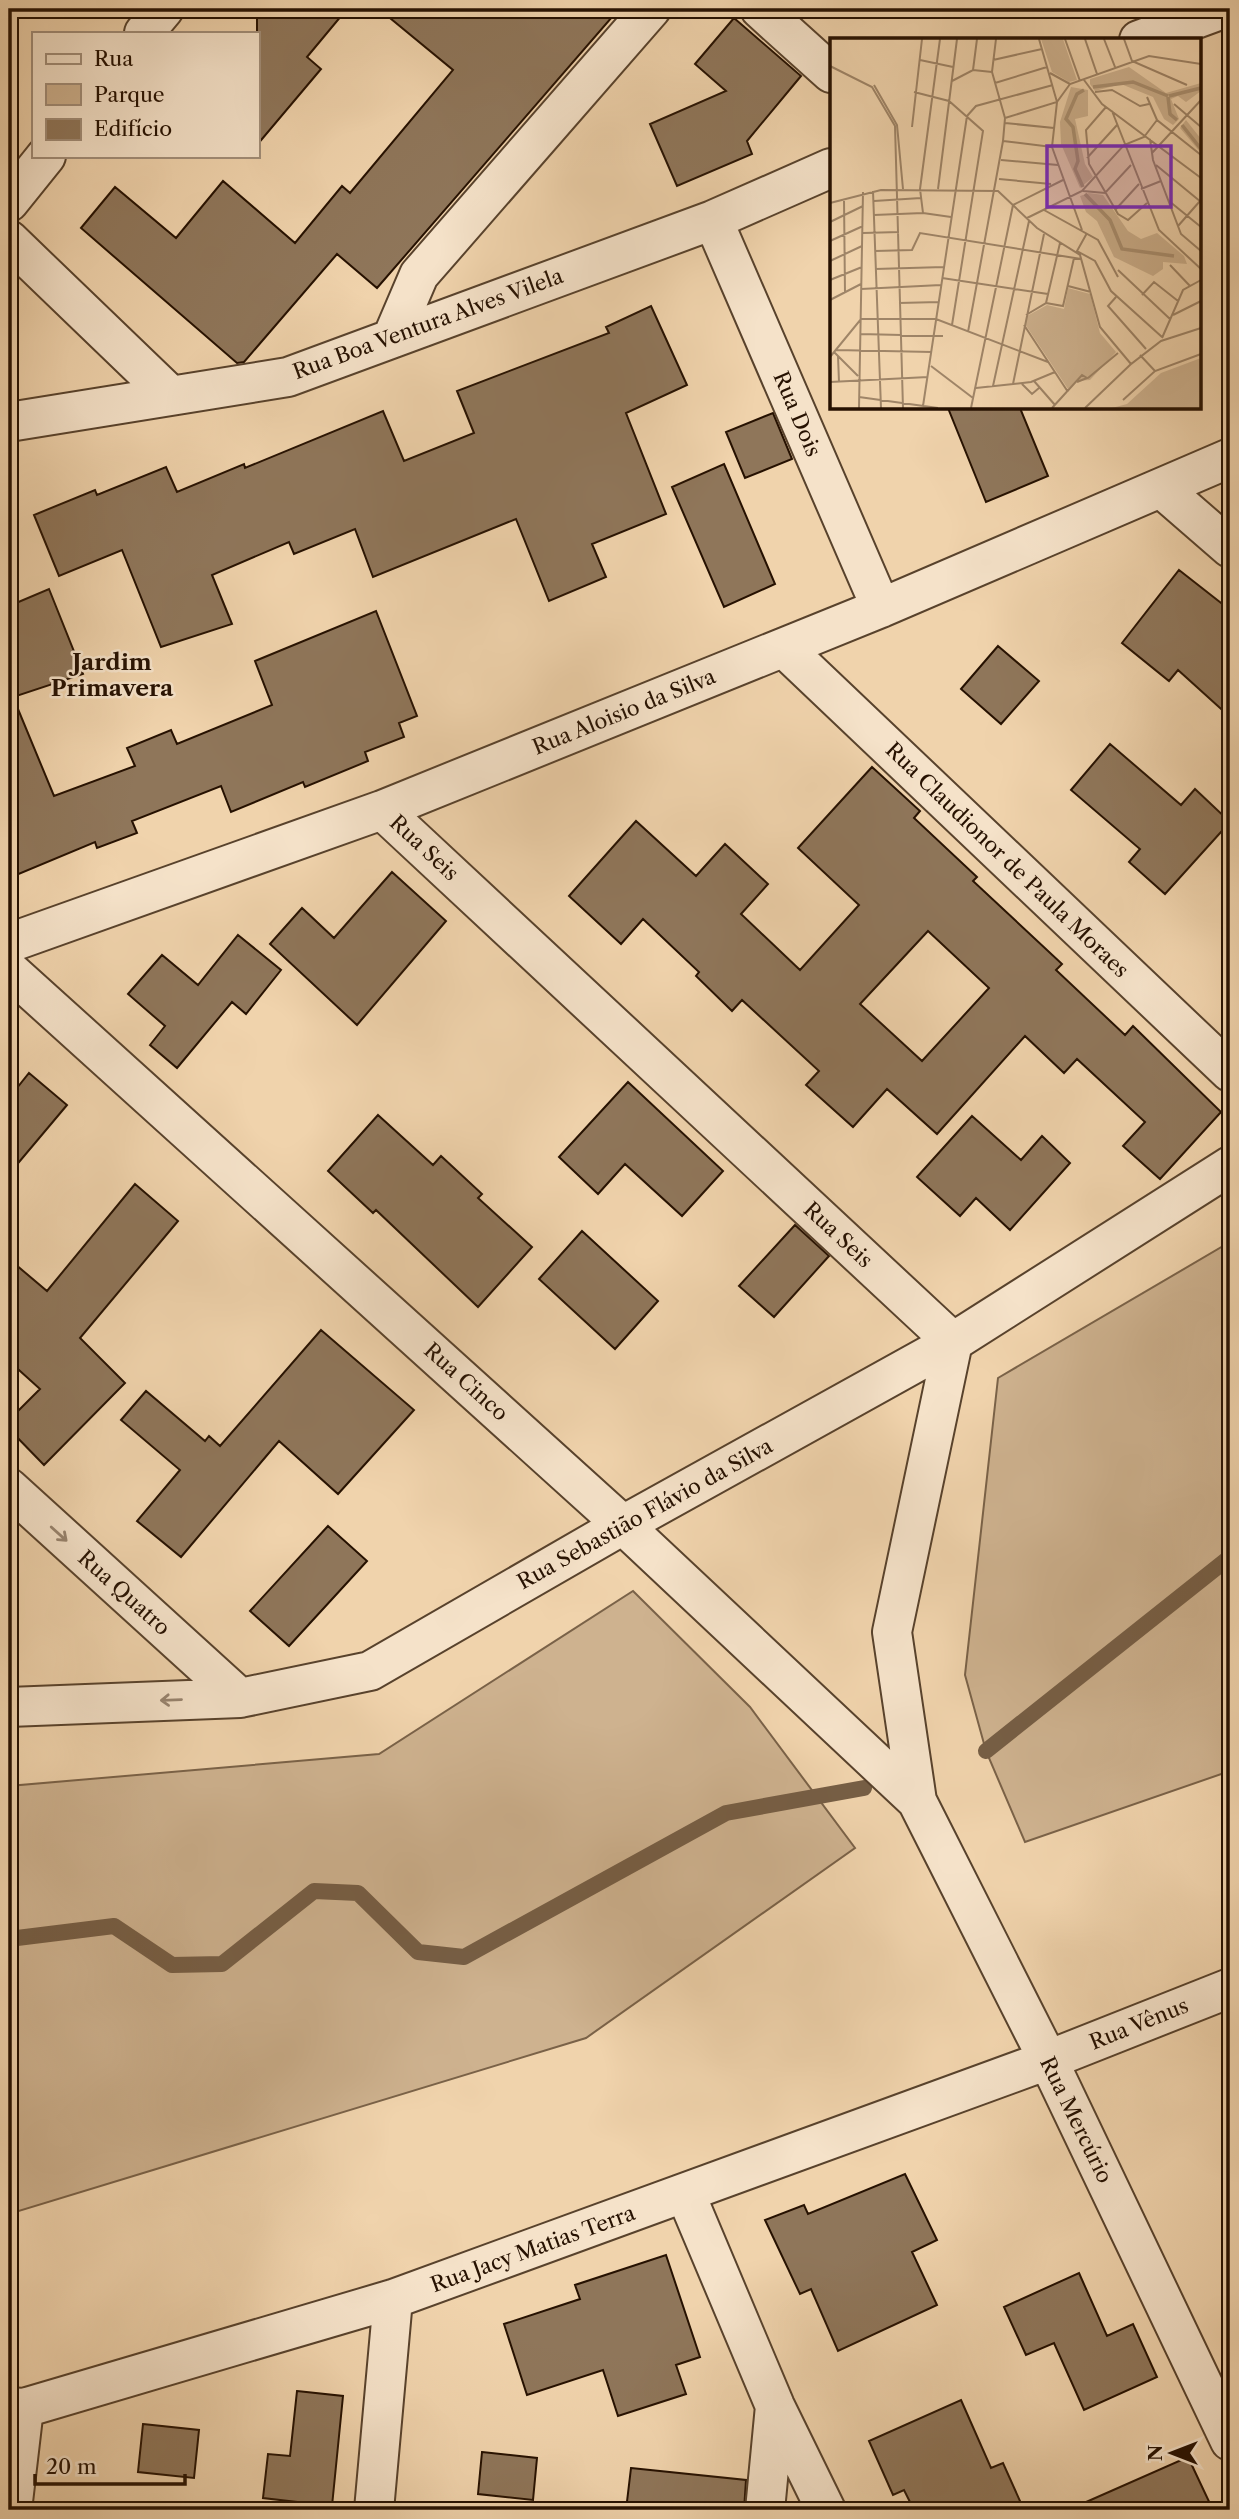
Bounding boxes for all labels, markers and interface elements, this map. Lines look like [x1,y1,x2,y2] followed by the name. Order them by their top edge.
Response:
[32,32,259,158] legend
[830,38,1200,410] inset map
[94,46,134,71] text: Rua
[94,82,165,107] text: Parque
[94,116,172,141] text: Edifício
[289,263,567,384] street label: Rua Boa Ventura Alves Vilela
[768,367,827,460] street label: Rua Dois
[51,648,174,702] district label: Jardim Primavera
[529,663,720,760] street label: Rua Aloisio da Silva
[881,737,1134,983] street label: Rua Claudionor de Paula Moraes
[385,810,464,886] street label: Rua Seis
[799,1197,878,1273] street label: Rua Seis
[419,1337,513,1426] street label: Rua Cinco
[513,1432,777,1594] street label: Rua Sebastião Flávio da Silva
[50,1526,68,1542] one-way arrow
[73,1545,175,1640] street label: Rua Quatro
[160,1694,183,1707] one-way arrow
[1086,1992,1192,2055] street label: Rua Vênus
[1035,2053,1118,2187] street label: Rua Mercúrio
[427,2200,639,2297] street label: Rua Jacy Matias Terra
[1138,2418,1208,2488] north arrow
[35,2442,186,2486] scale bar
[1144,2445,1167,2461] text: N
[46,2454,97,2479] text: 20 m

